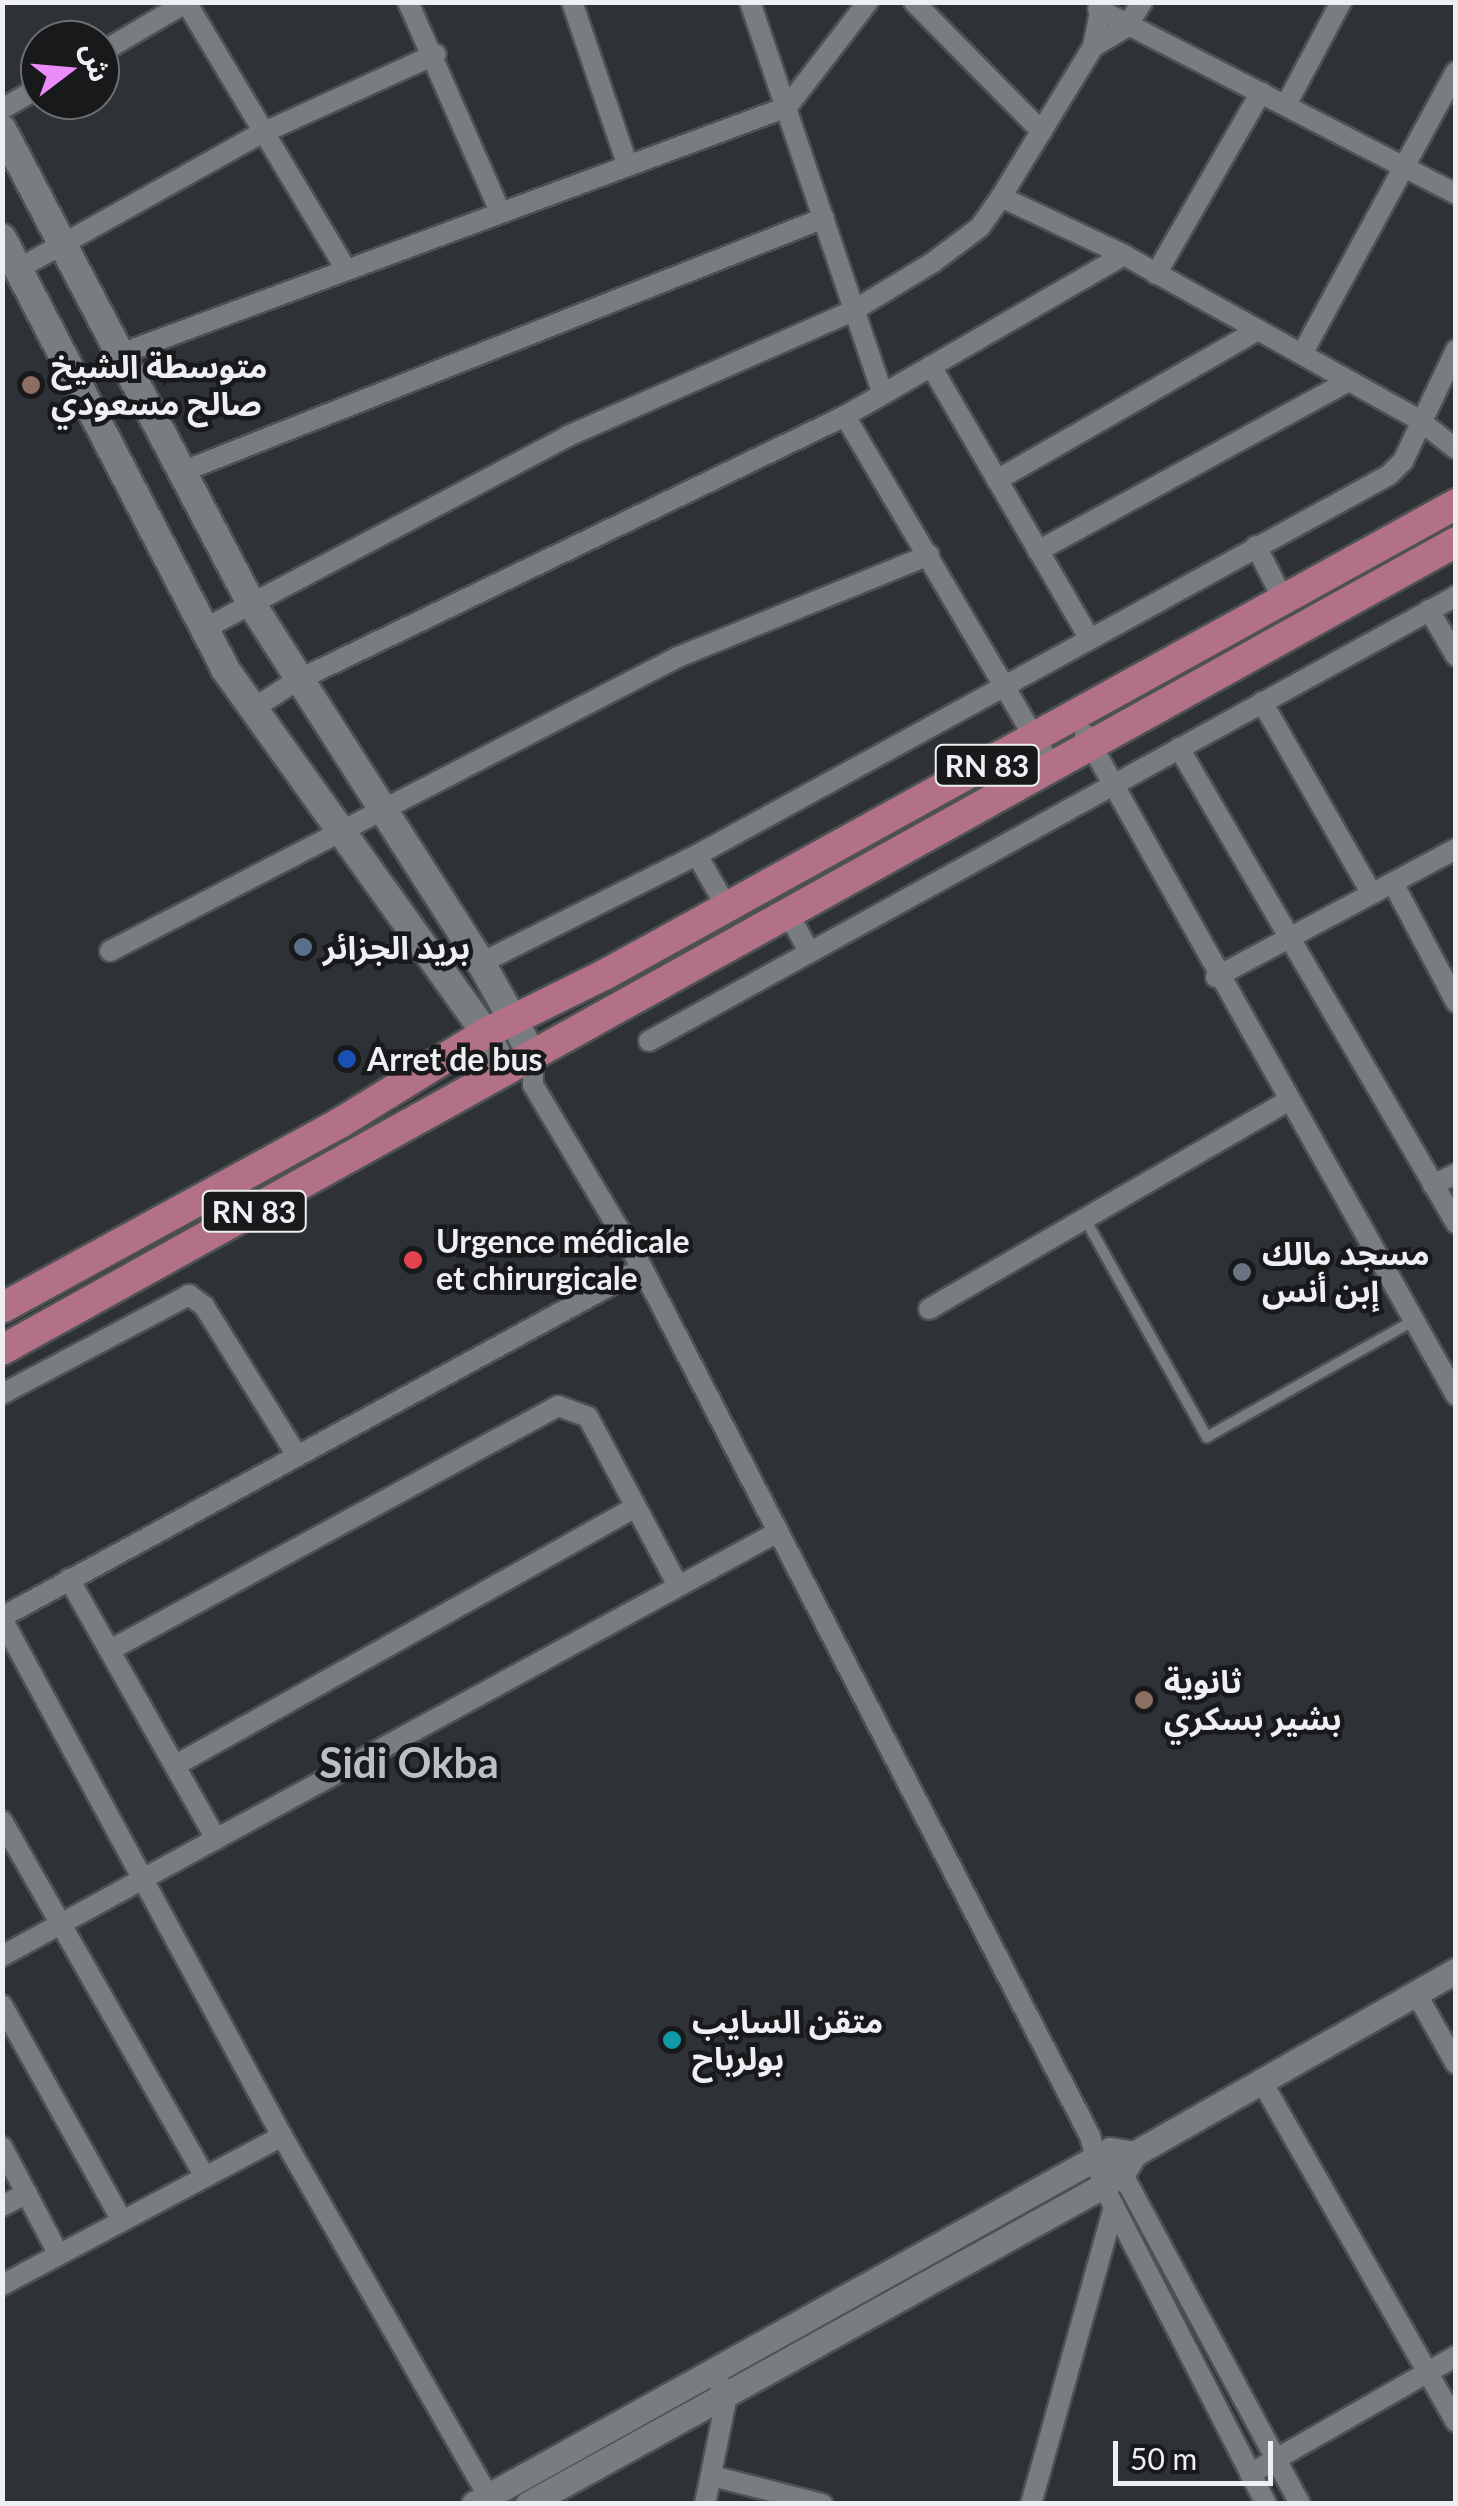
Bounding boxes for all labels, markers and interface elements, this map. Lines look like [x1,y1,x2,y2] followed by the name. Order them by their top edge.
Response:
[20,20,120,120] north arrow
[75,39,119,85] text: ش
[51,348,267,423] place label: متوسطة الشيخ صالح مسعودي
[20,374,42,396] marker: متوسطة الشيخ صالح مسعودي
[934,740,1040,790] road number: RN 83
[323,928,470,966] place label: بريد الجزائر
[292,936,314,958] marker: بريد الجزائر
[367,1040,543,1078] place label: Arret de bus
[336,1048,358,1070] marker: Arret de bus
[202,1186,306,1236] road number: RN 83
[436,1223,690,1298] place label: Urgence médicale et chirurgicale
[1262,1235,1430,1310] place label: مسجد مالك إبن أنس
[400,1247,426,1273] marker: Urgence médicale et chirurgicale
[1231,1261,1253,1283] marker: مسجد مالك إبن أنس
[1164,1663,1342,1738] place label: ثانوية بشير بسكري
[1133,1689,1155,1711] marker: ثانوية بشير بسكري
[319,1737,499,1787] district label: Sidi Okba
[692,2003,883,2078] place label: متقن السايب بولرباح
[661,2029,683,2051] marker: متقن السايب بولرباح
[1118,2421,1278,2483] scale bar
[1130,2440,1197,2476] text: 50 m

